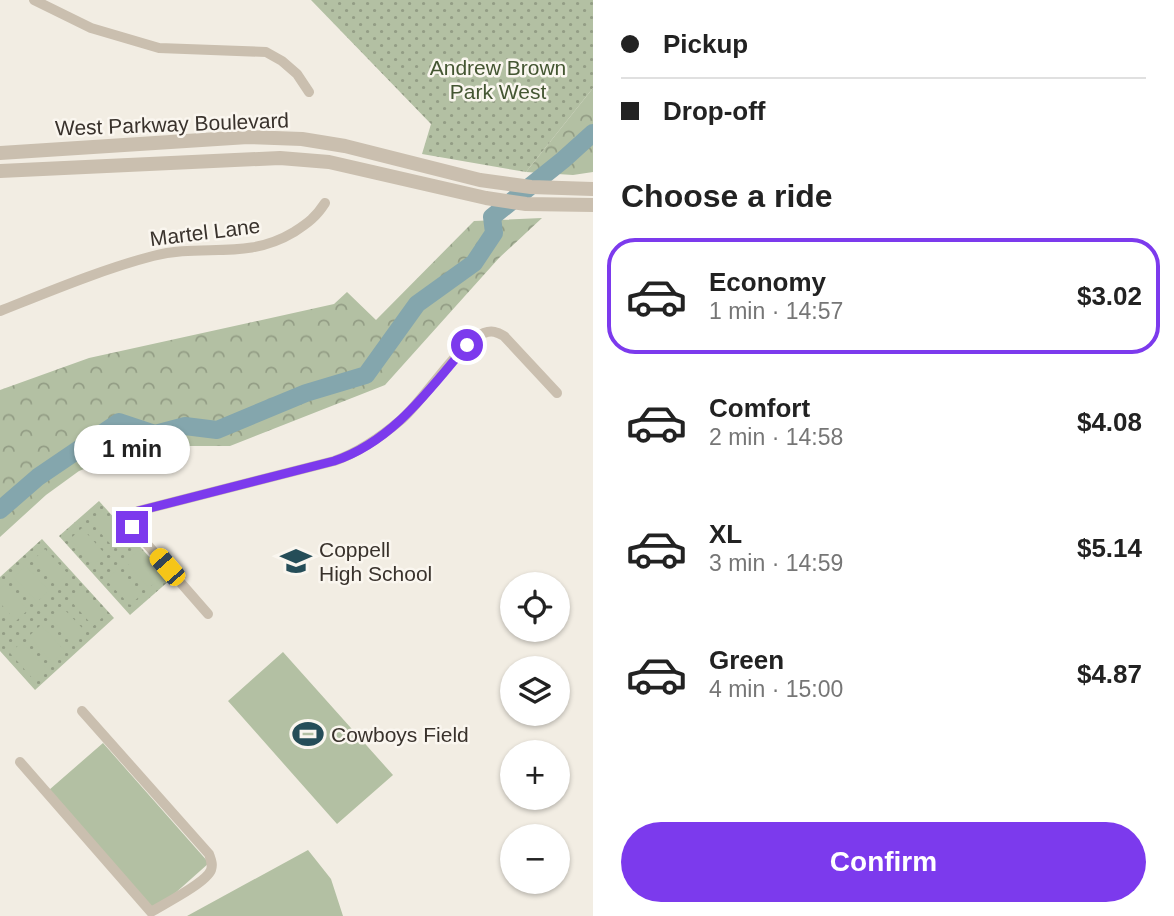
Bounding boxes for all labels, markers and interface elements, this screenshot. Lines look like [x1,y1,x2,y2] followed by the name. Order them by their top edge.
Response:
[663,29,748,59] text: Pickup
[430,56,566,103] park label: Andrew Brown Park West
[663,96,766,126] text: Drop-off
[55,108,289,140] street label: West Parkway Boulevard
[621,178,833,214] text: Choose a ride
[149,214,261,250] street label: Martel Lane
[625,265,688,328] icon: car
[709,267,826,297] text: Economy
[1077,281,1142,311] text: $3.02
[709,298,843,324] text: 1 min · 14:57
[451,329,483,361] route start
[625,391,688,454] icon: car
[709,393,810,423] text: Comfort
[1077,407,1142,437] text: $4.08
[709,424,843,450] text: 2 min · 14:58
[74,426,190,475] callout: 1 min
[102,436,162,462] text: 1 min
[116,511,148,543] route end
[625,517,688,580] icon: car
[709,519,742,549] text: XL
[1077,533,1142,563] text: $5.14
[319,538,432,585] place label: Coppell High School
[146,544,189,590] car
[279,544,313,578] school or university icon: Coppell High School
[709,550,843,576] text: 3 min · 14:59
[500,572,570,894] map controls
[500,572,570,642] button: locate
[625,643,688,706] icon: car
[709,645,784,675] text: Green
[500,656,570,726] button: layers
[1077,659,1142,689] text: $4.87
[709,676,843,702] text: 4 min · 15:00
[291,717,325,751] sports icon: Cowboys Field
[331,723,469,746] place label: Cowboys Field
[500,740,570,810] button: +
[621,822,1146,902] button: Confirm
[500,824,570,894] button: −

